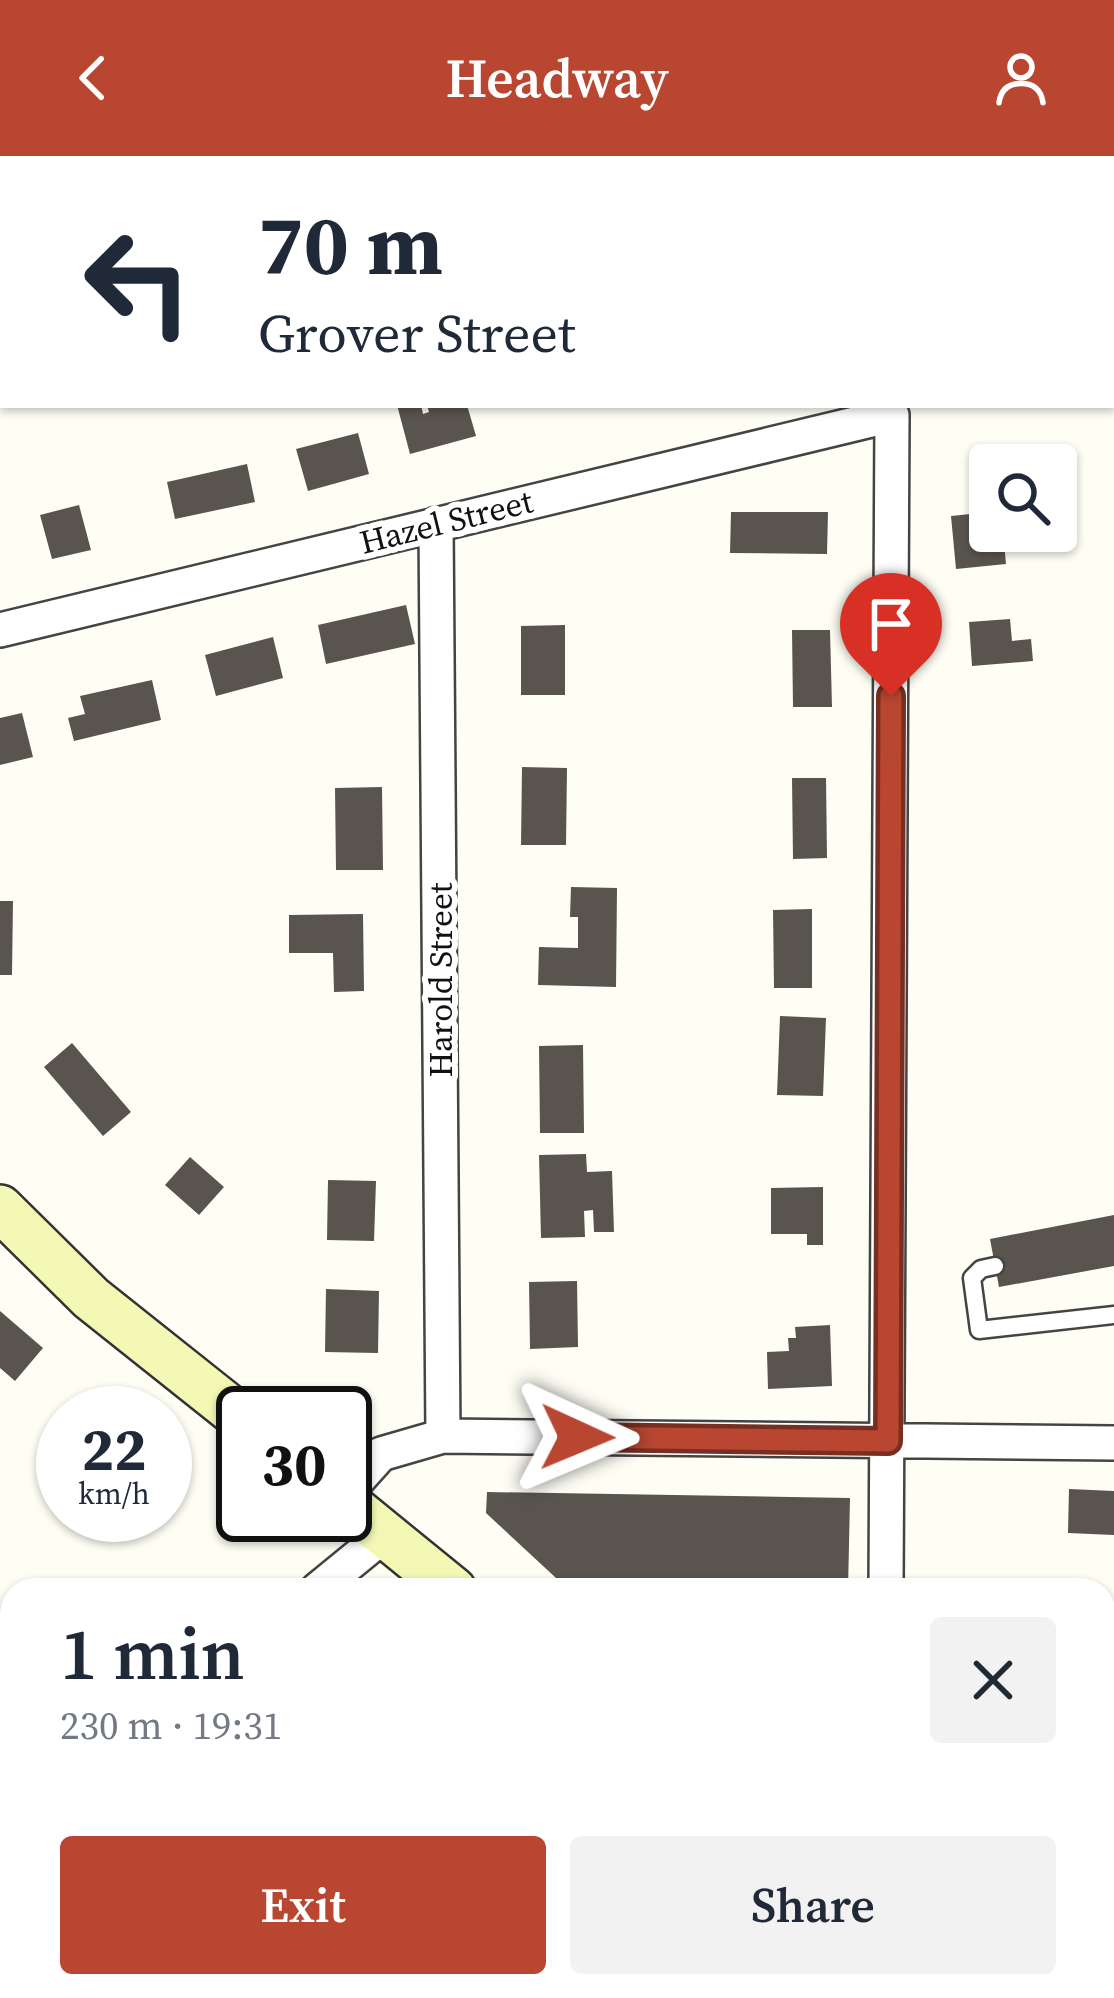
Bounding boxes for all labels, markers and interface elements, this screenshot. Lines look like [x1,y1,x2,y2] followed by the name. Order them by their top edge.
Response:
[445,41,669,115] text: Headway
[60,45,126,111] icon: back
[988,45,1054,111] icon: person
[258,187,443,302] text: 70 m
[60,204,216,360] icon: left
[258,296,576,370] text: Grover Street
[969,444,1077,552] map controls
[969,444,1077,552] button: search
[355,478,537,565] street label: Hazel Street
[840,573,942,696] pin
[858,591,924,657] icon: arrive
[418,882,463,1077] street label: Harold Street
[514,1374,640,1500] position arrow
[216,1386,372,1542] speed limit sign: 30
[81,1408,147,1490] text: 22
[78,1473,150,1514] text: km/h
[60,1604,245,1703] text: 1 min
[930,1617,1056,1743] button: close
[60,1699,282,1752] text: 230 m · 19:31
[60,1836,546,1974] button: Exit
[570,1836,1056,1974] button: Share

